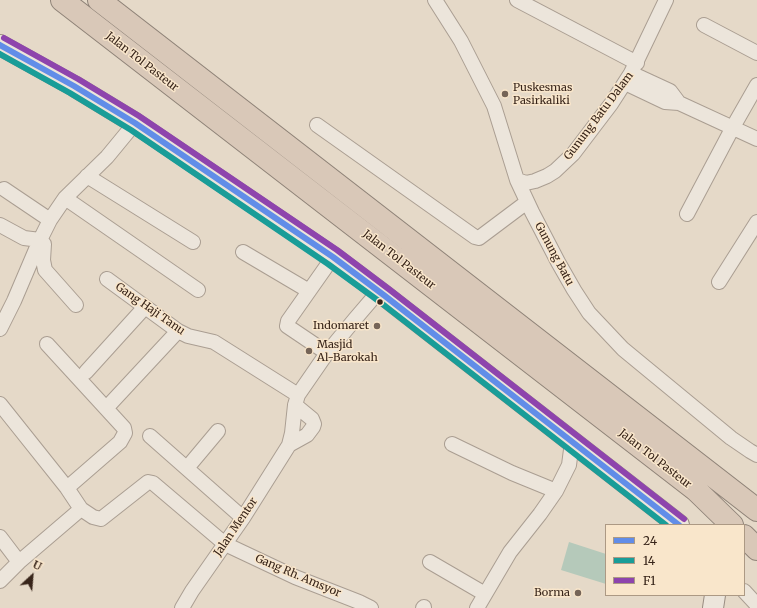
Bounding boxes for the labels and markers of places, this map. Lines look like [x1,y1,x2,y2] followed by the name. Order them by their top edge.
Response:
[513,81,572,107] place label: Puskesmas Pasirkaliki
[500,89,510,99] marker: Puskesmas Pasirkaliki
[375,297,385,307] unlabelled marker
[313,319,369,333] place label: Indomaret
[372,321,382,331] marker: Indomaret
[317,338,378,364] place label: Masjid Al-Barokah
[304,346,314,356] marker: Masjid Al-Barokah
[534,586,570,600] place label: Borma
[573,588,583,598] marker: Borma

